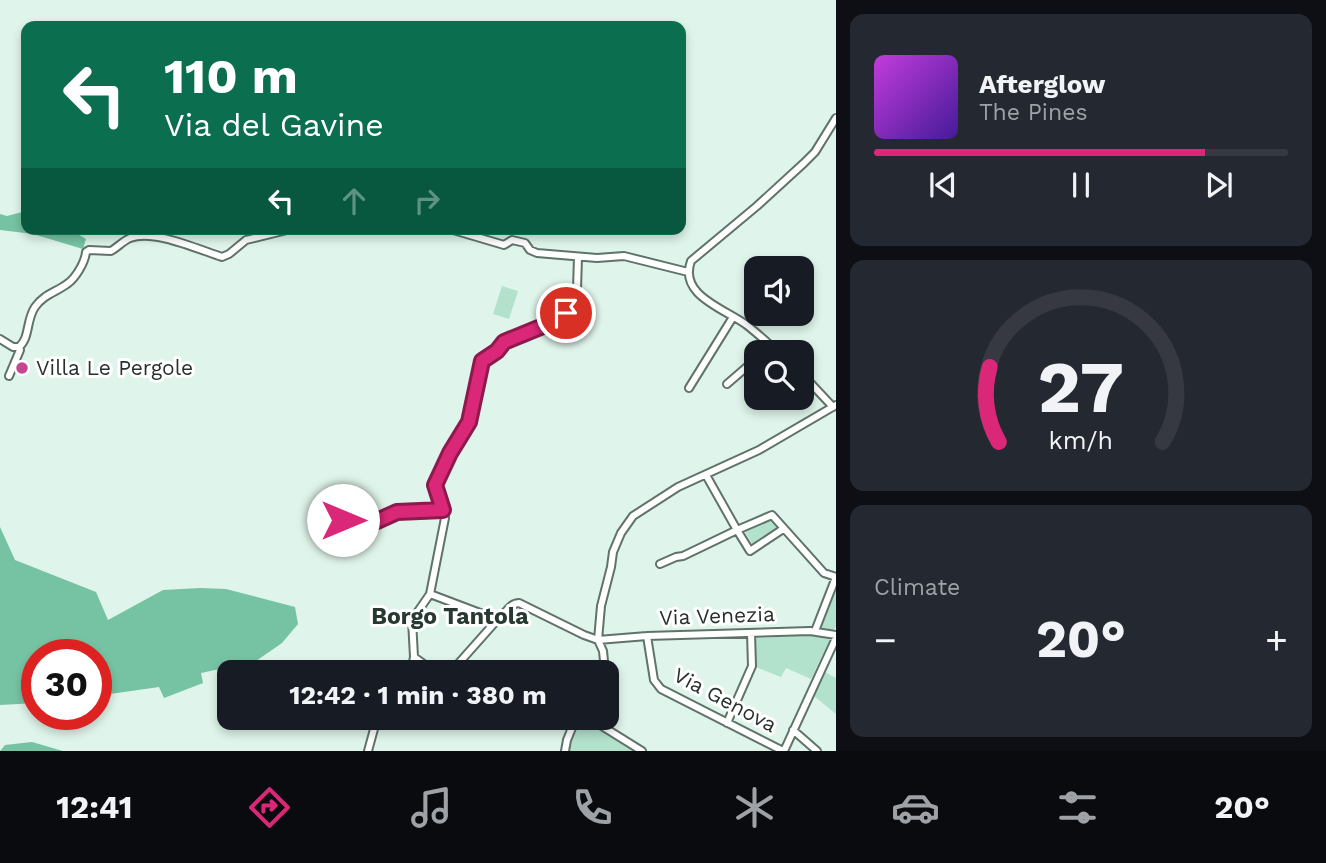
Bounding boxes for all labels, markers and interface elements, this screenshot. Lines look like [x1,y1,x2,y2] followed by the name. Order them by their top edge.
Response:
[164,47,298,105] text: 110 m
[49,49,140,140] icon: left
[979,69,1105,99] text: Afterglow
[979,99,1088,126] text: The Pines
[164,106,384,144] text: Via del Gavine
[924,166,962,204] icon: previous
[1062,166,1100,204] icon: pause
[1200,166,1238,204] icon: next
[262,182,300,220] icon: left
[335,182,373,220] icon: ahead
[408,182,446,220] icon: right
[744,256,814,410] map controls
[744,256,814,326] button: sound
[536,283,596,343] pin
[547,294,585,332] icon: arrive
[744,340,814,410] button: search
[1038,344,1124,430] text: 27
[36,355,193,380] place label: Villa Le Pergole
[14,360,30,376] marker: Villa Le Pergole
[1049,425,1113,454] text: km/h
[306,483,380,557] position arrow
[874,574,960,601] text: Climate
[659,601,775,630] street label: Via Venezia
[371,603,529,630] district label: Borgo Tantola
[1036,609,1126,670] text: 20°
[874,618,897,662] text: −
[1265,618,1288,662] text: +
[21,639,112,730] speed limit sign: 30
[669,662,781,737] street label: Via Genova
[289,680,547,710] text: 12:42 · 1 min · 380 m
[245,783,294,832] icon: directions
[407,783,456,832] icon: music
[568,783,617,832] icon: phone
[730,783,779,832] icon: climate
[891,783,940,832] icon: car
[1053,783,1102,832] icon: filters
[56,788,132,826] text: 12:41
[1214,788,1270,826] text: 20°

